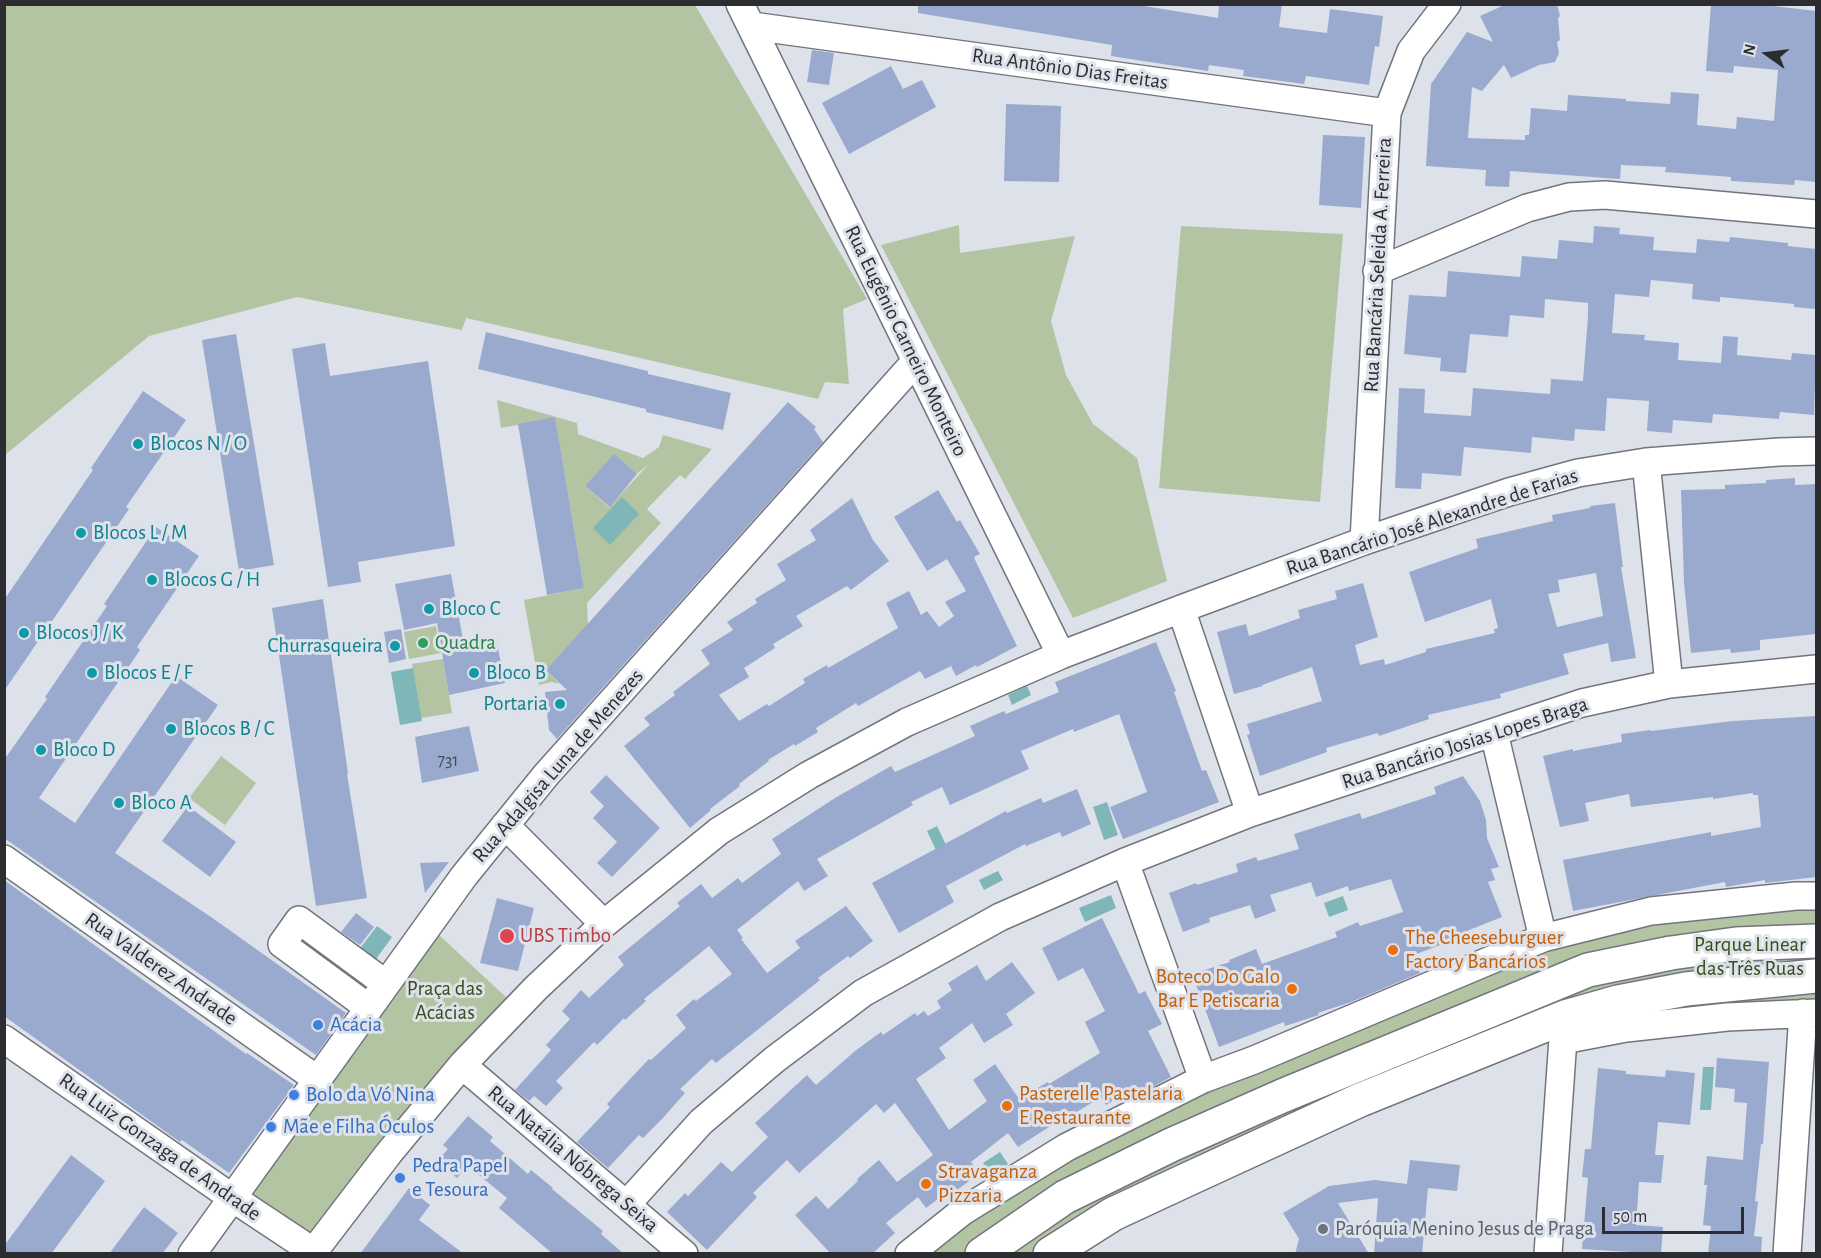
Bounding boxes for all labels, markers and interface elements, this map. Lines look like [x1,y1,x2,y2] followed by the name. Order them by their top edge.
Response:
[1737,24,1797,84] north arrow
[1740,42,1759,57] text: N
[970,43,1170,95] street label: Rua Antônio Dias Freitas
[1359,137,1397,393] street label: Rua Bancária Seleida A. Ferreira
[839,221,973,461] street label: Rua Eugênio Carneiro Monteiro
[150,431,247,457] place label: Blocos N / O
[131,437,145,451] marker: Blocos N / O
[1283,463,1581,581] street label: Rua Bancário José Alexandre de Farias
[93,520,188,546] place label: Blocos L / M
[74,526,88,540] marker: Blocos L / M
[164,567,260,593] place label: Blocos G / H
[145,573,159,587] marker: Blocos G / H
[441,596,501,622] place label: Bloco C
[422,602,436,616] marker: Bloco C
[36,620,123,646] place label: Blocos J / K
[17,626,31,640] marker: Blocos J / K
[435,630,496,656] place label: Quadra
[267,633,383,659] place label: Churrasqueira
[416,636,430,650] marker: Quadra
[388,639,402,653] marker: Churrasqueira
[104,660,193,686] place label: Blocos E / F
[486,660,546,686] place label: Bloco B
[467,664,649,868] street label: Rua Adalgisa Luna de Menezes
[85,666,99,680] marker: Blocos E / F
[467,666,481,680] marker: Bloco B
[483,691,548,717] place label: Portaria
[1339,691,1591,795] street label: Rua Bancário Josias Lopes Braga
[553,697,567,711] marker: Portaria
[183,716,275,742] place label: Blocos B / C
[164,722,178,736] marker: Blocos B / C
[53,737,115,763] place label: Bloco D
[34,743,48,757] marker: Bloco D
[437,750,459,772] house number: 731
[131,790,192,816] place label: Bloco A
[112,796,126,810] marker: Bloco A
[80,907,242,1031] street label: Rua Valderez Andrade
[520,923,611,949] place label: UBS Timbo
[1405,925,1563,975] place label: The Cheeseburguer Factory Bancários
[498,927,516,945] marker: UBS Timbo
[1694,932,1806,982] park label: Parque Linear das Três Ruas
[1386,943,1400,957] marker: The Cheeseburguer Factory Bancários
[1156,964,1280,1014] place label: Boteco Do Galo Bar E Petiscaria
[407,976,483,1026] park label: Praça das Acácias
[1285,982,1299,996] marker: Boteco Do Galo Bar E Petiscaria
[330,1012,382,1038] place label: Acácia
[311,1018,325,1032] marker: Acácia
[54,1068,266,1226] street label: Rua Luiz Gonzaga de Andrade
[482,1080,664,1238] street label: Rua Natália Nóbrega Seixa
[1019,1081,1183,1131] place label: Pasterelle Pastelaria E Restaurante
[306,1082,435,1108] place label: Bolo da Vó Nina
[287,1088,301,1102] marker: Bolo da Vó Nina
[1000,1099,1014,1113] marker: Pasterelle Pastelaria E Restaurante
[283,1114,434,1140] place label: Mãe e Filha Óculos
[264,1120,278,1134] marker: Mãe e Filha Óculos
[412,1153,508,1203] place label: Pedra Papel e Tesoura
[938,1159,1037,1209] place label: Stravaganza Pizzaria
[393,1171,407,1185] marker: Pedra Papel e Tesoura
[919,1177,933,1191] marker: Stravaganza Pizzaria
[1605,1195,1748,1233] scale bar
[1613,1208,1647,1226] text: 50 m
[1335,1216,1594,1242] place label: Paróquia Menino Jesus de Praga
[1316,1222,1330,1236] marker: Paróquia Menino Jesus de Praga

